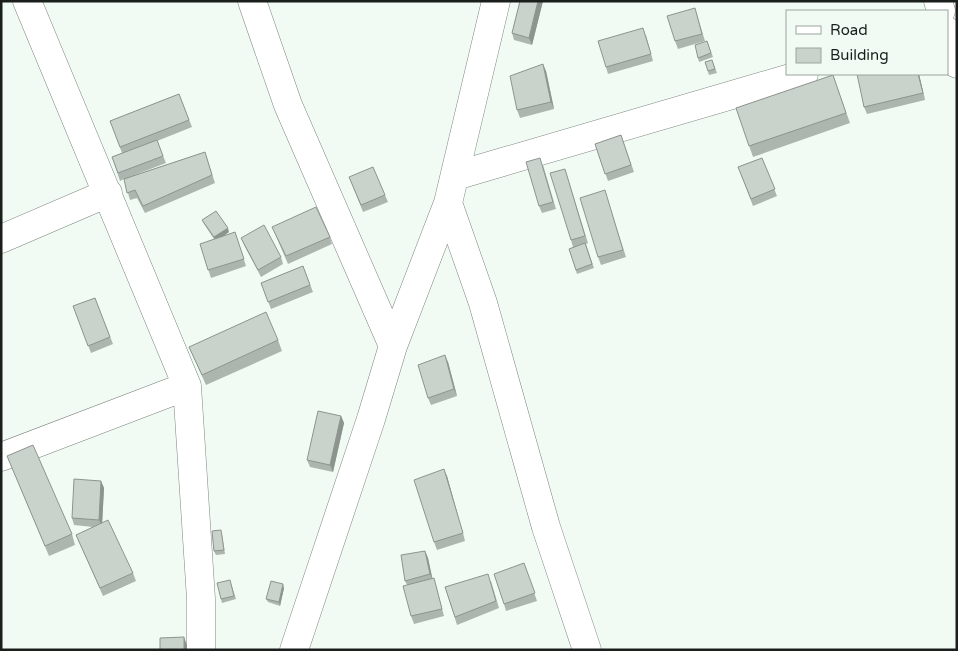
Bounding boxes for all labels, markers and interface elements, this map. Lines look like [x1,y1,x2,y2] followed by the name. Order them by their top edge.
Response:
[786,10,948,75] legend
[830,21,868,39] text: Road
[830,46,889,64] text: Building

